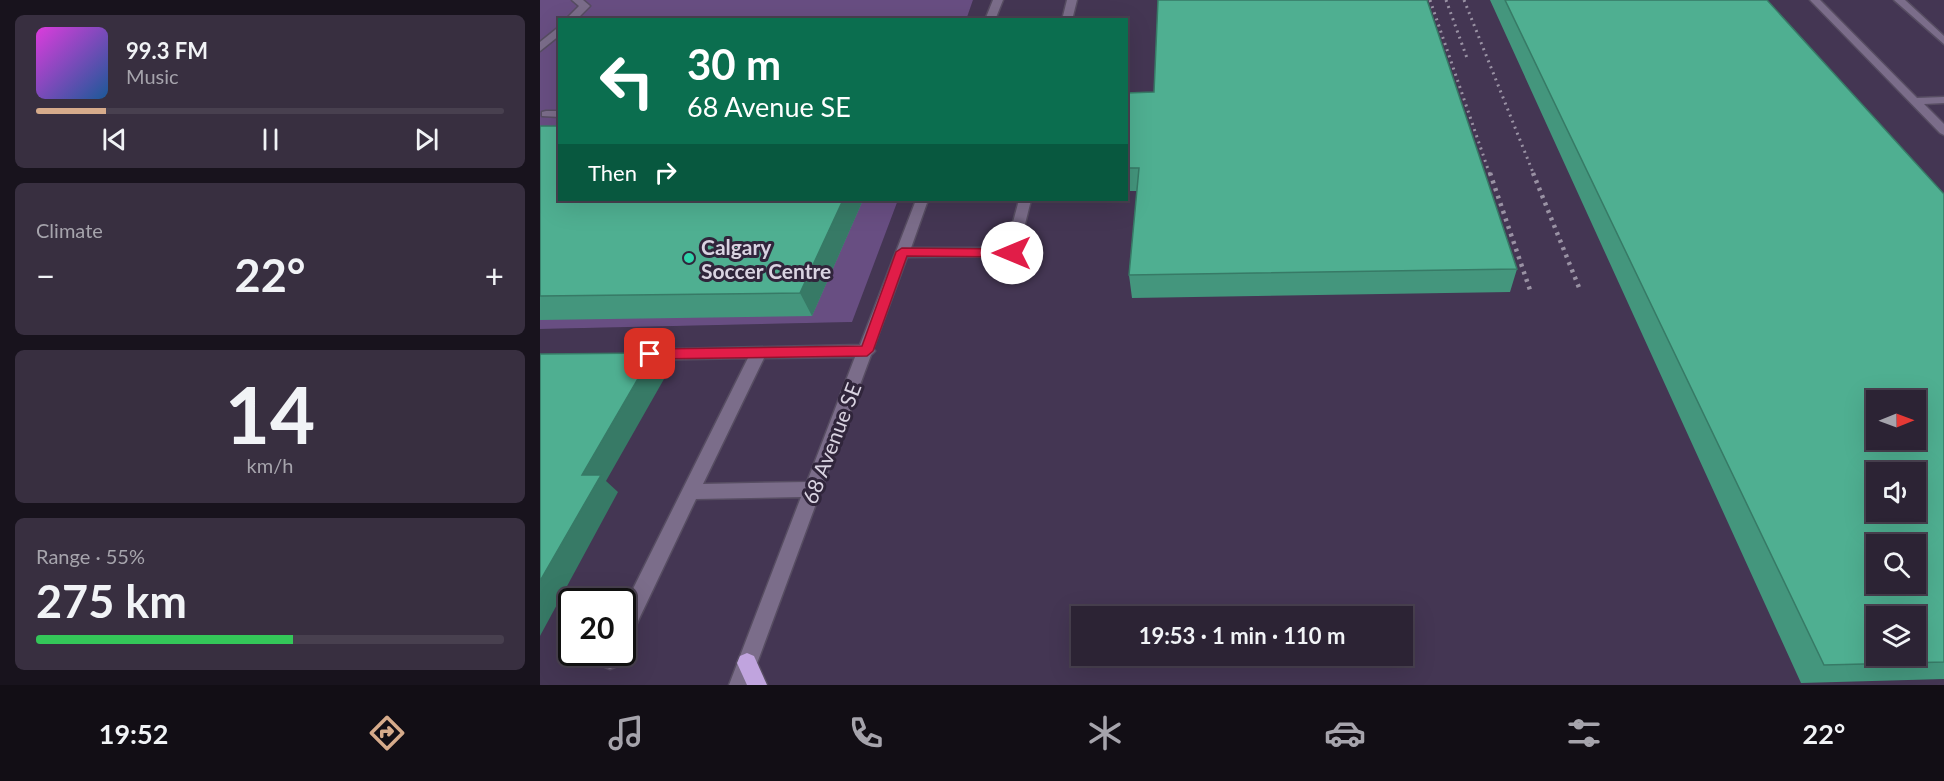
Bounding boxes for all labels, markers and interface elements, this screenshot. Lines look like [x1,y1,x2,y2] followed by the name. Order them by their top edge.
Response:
[126,37,208,64] text: 99.3 FM
[687,39,781,89] text: 30 m
[588,42,666,120] icon: left
[126,64,179,88] text: Music
[687,90,851,123] text: 68 Avenue SE
[98,123,131,156] icon: previous
[254,123,287,156] icon: pause
[410,123,443,156] icon: next
[649,156,682,189] icon: right
[588,159,637,186] text: Then
[36,218,103,242] text: Climate
[980,221,1044,285] position arrow
[701,234,831,283] place label: Calgary Soccer Centre
[235,248,305,302] text: 22°
[682,251,696,265] marker: Calgary Soccer Centre
[36,255,55,295] text: −
[485,255,504,295] text: +
[624,328,675,379] pin
[633,337,666,370] icon: arrive
[225,367,315,461] text: 14
[796,379,866,507] street label: 68 Avenue SE
[1866,390,1926,450] north arrow
[1866,390,1926,666] map controls
[247,453,293,477] text: km/h
[1866,462,1926,522] button: sound
[1866,534,1926,594] button: search
[36,544,145,568] text: Range · 55%
[36,574,187,628] text: 275 km
[558,588,636,666] speed limit sign: 20
[1866,606,1926,666] button: layers
[1139,622,1345,649] text: 19:53 · 1 min · 110 m
[366,712,408,754] icon: directions
[605,712,647,754] icon: music
[845,712,887,754] icon: phone
[1084,712,1126,754] icon: climate
[1324,712,1366,754] icon: car
[1563,712,1605,754] icon: filters
[99,717,168,750] text: 19:52
[1803,717,1845,750] text: 22°

